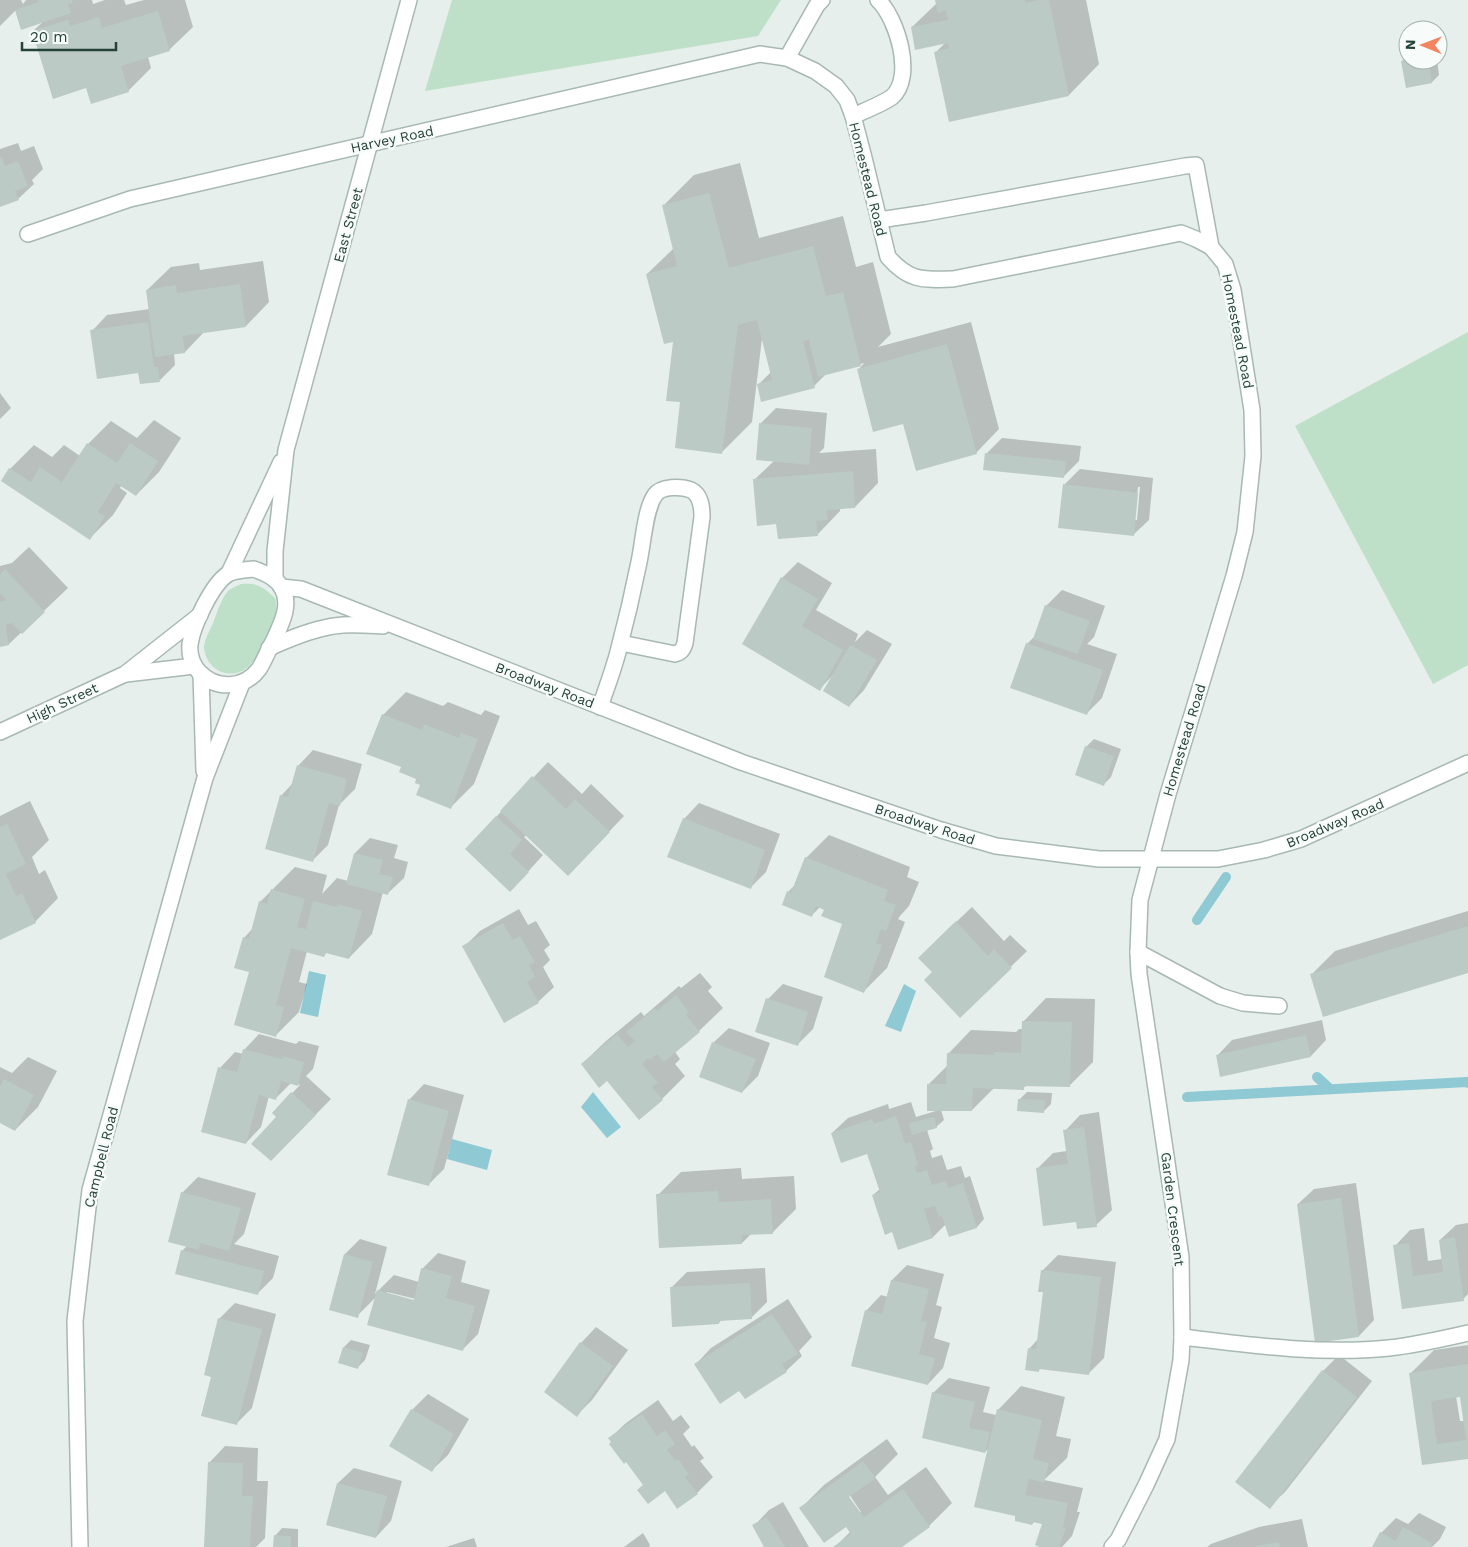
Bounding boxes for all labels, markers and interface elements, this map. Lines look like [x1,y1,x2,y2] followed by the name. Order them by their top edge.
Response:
[22,20,116,52] scale bar
[1398,20,1448,70] north arrow
[30,28,68,46] text: 20 m
[1402,39,1418,50] text: N
[846,120,890,238] street label: Homestead Road
[349,122,435,156] street label: Harvey Road
[330,186,366,264] street label: East Street
[1219,272,1257,390] street label: Homestead Road
[493,659,597,711] street label: Broadway Road
[24,679,100,727] street label: High Street
[1159,682,1209,798] street label: Homestead Road
[1284,795,1386,851] street label: Broadway Road
[873,800,977,848] street label: Broadway Road
[81,1105,121,1209] street label: Campbell Road
[1158,1151,1188,1267] street label: Garden Crescent

